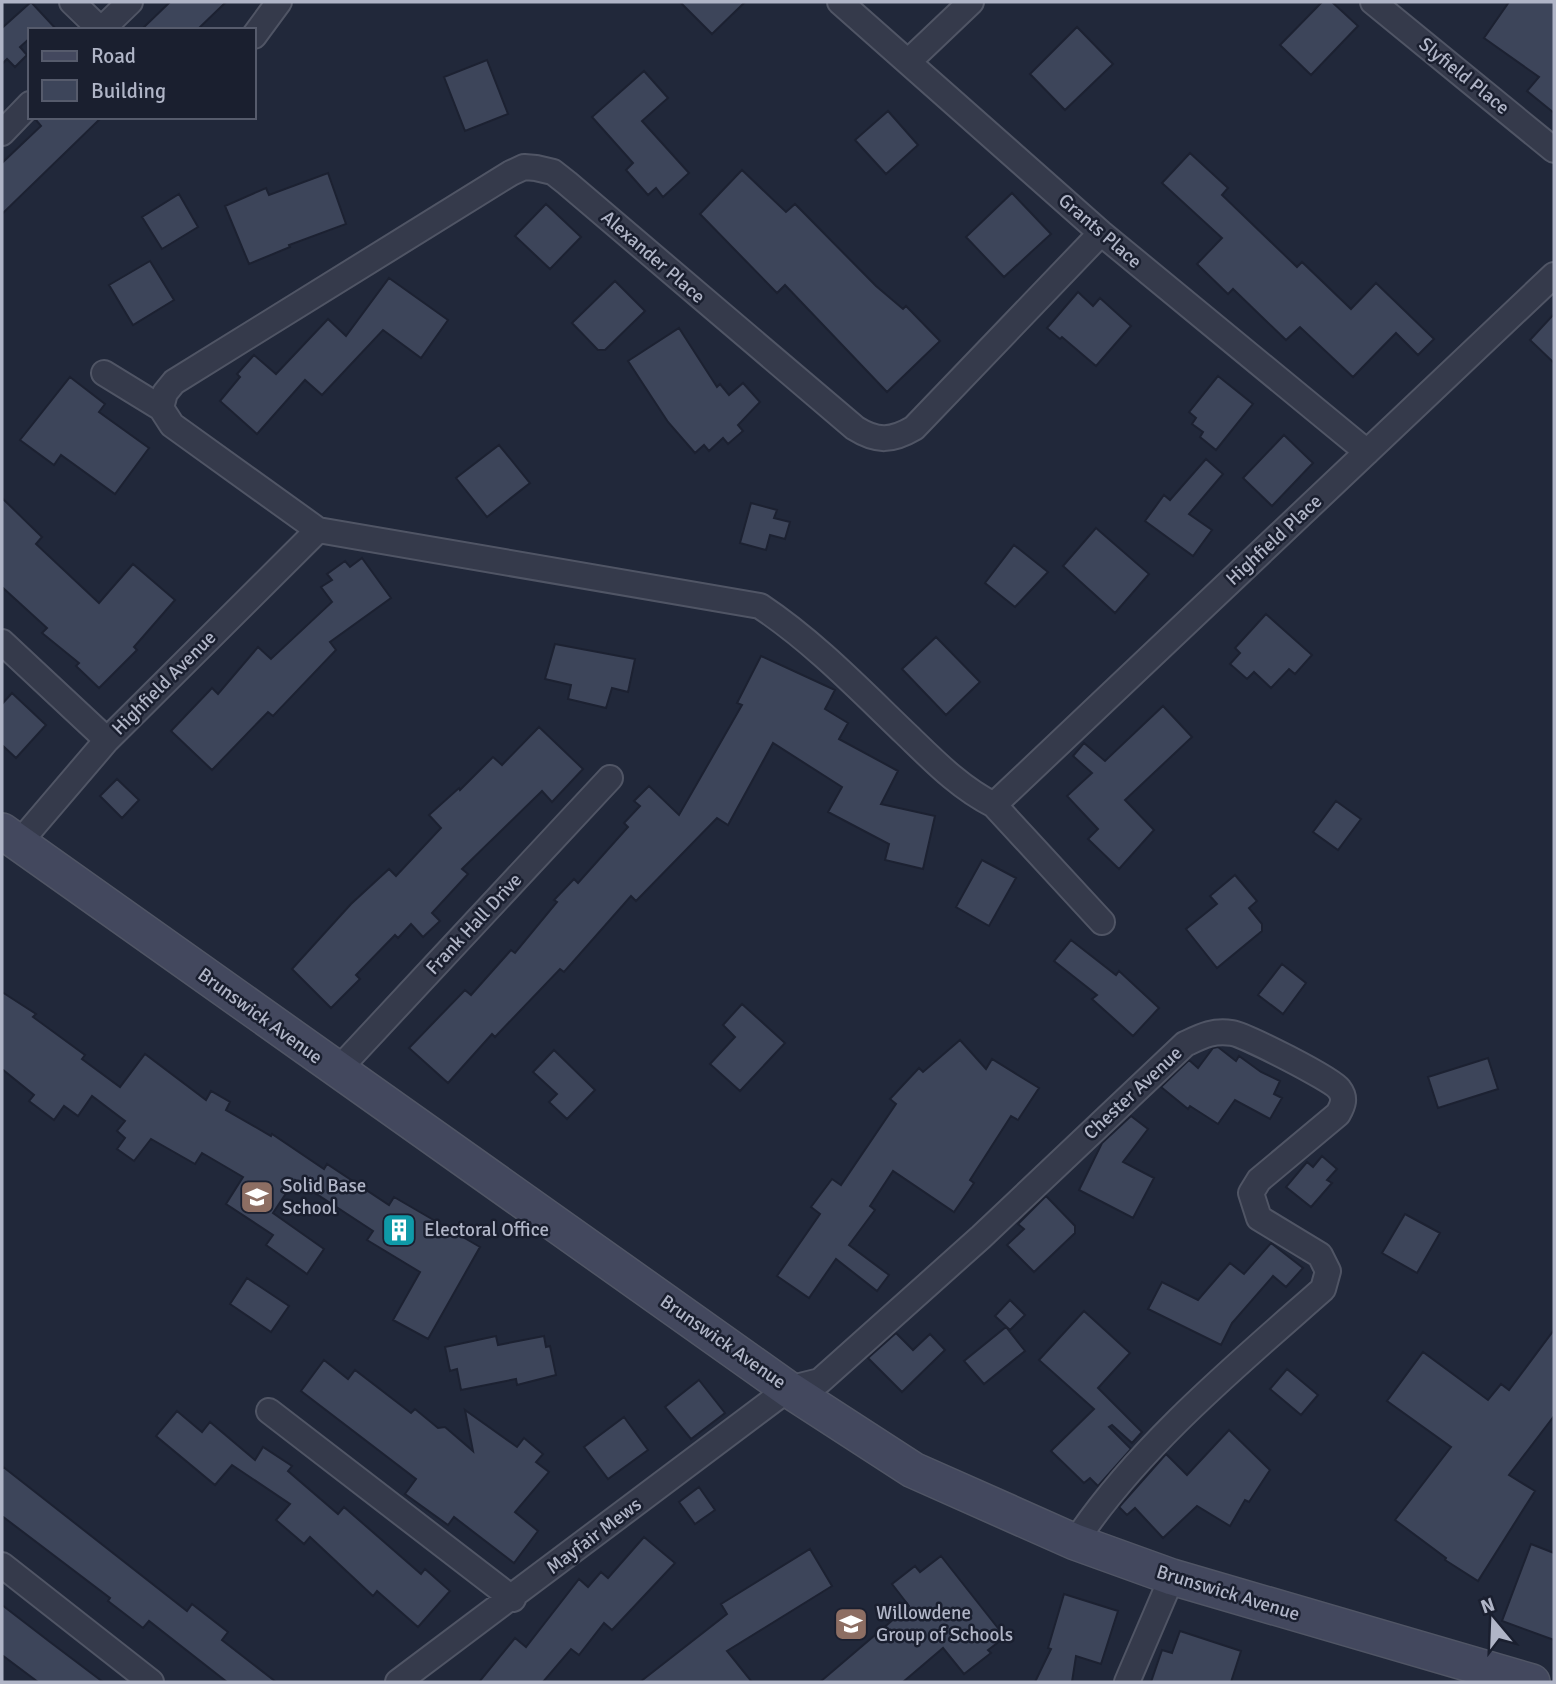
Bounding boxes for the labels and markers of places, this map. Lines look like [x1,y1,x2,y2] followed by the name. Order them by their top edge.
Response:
[282,1174,366,1220] place label: Solid Base School
[238,1178,276,1216] school or university icon: Solid Base School
[380,1211,418,1249] building icon: Electoral Office
[424,1218,549,1242] place label: Electoral Office
[876,1601,1013,1647] place label: Willowdene Group of Schools
[832,1605,870,1643] school or university icon: Willowdene Group of Schools

